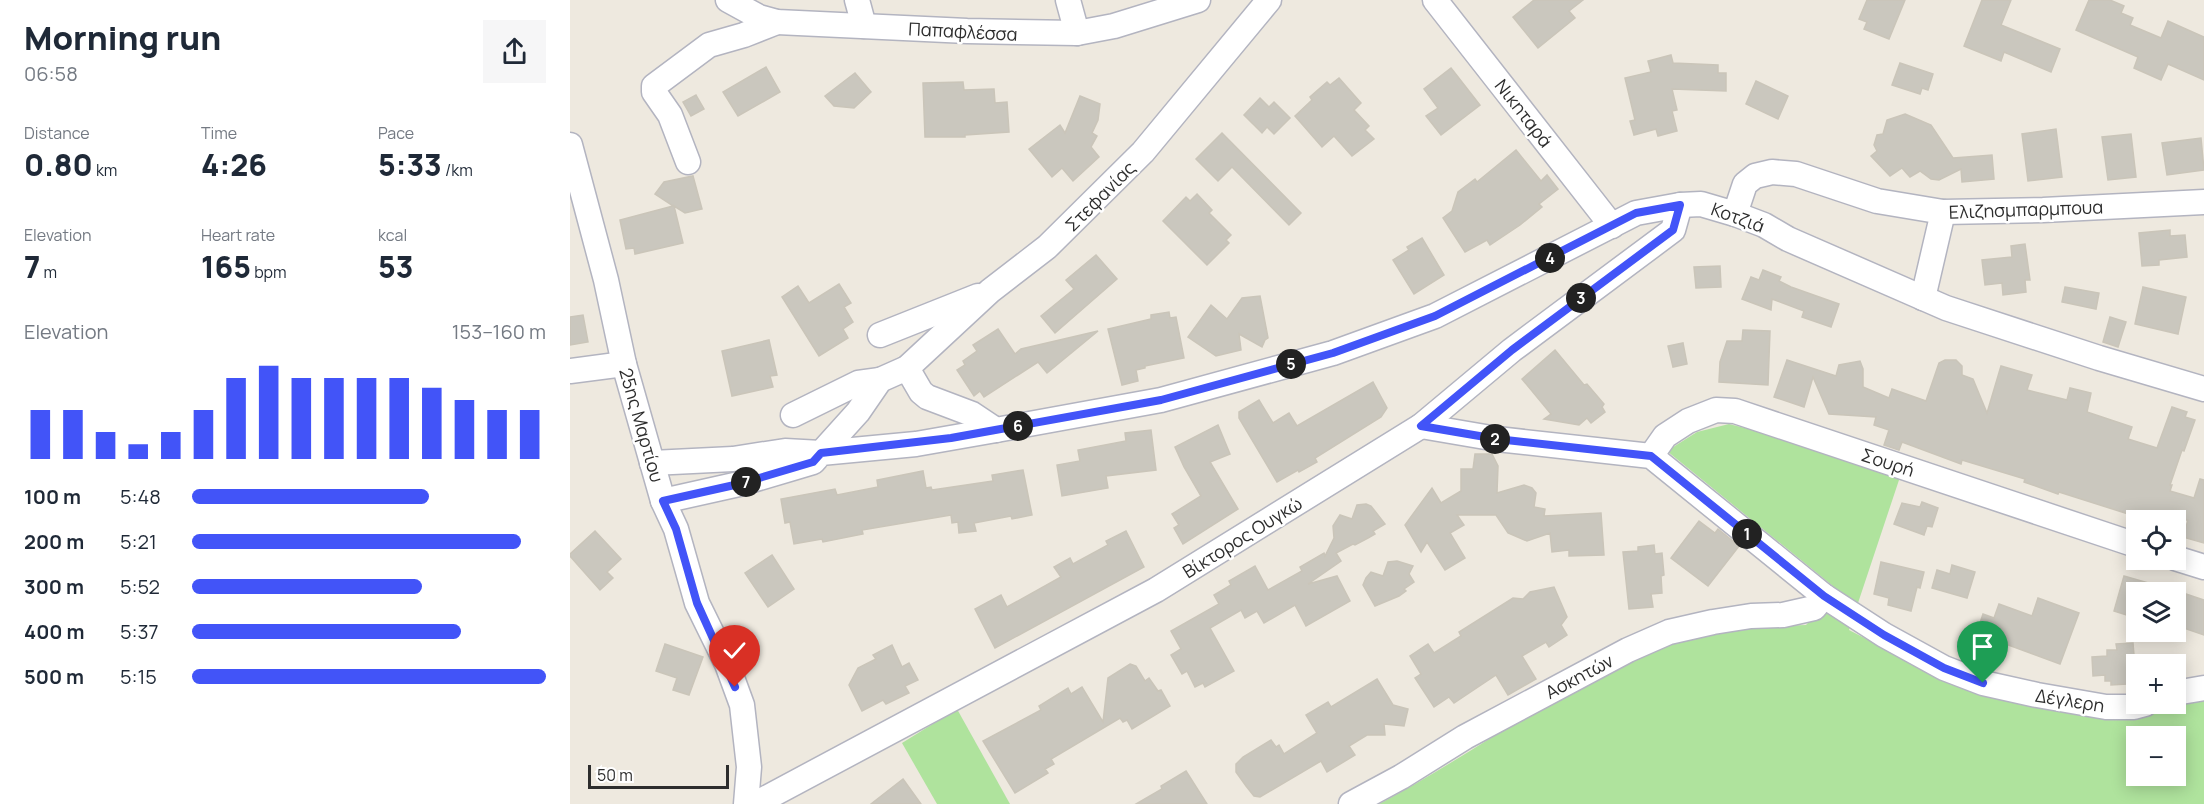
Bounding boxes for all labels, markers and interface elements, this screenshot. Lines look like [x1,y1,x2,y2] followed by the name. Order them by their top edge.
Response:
[24,15,221,60] text: Morning run
[908,16,1018,46] street label: Παπαφλέσσα
[483,20,546,83] button: share
[24,60,78,87] text: 06:58
[1490,74,1558,152] street label: Νικηταρά
[24,122,90,144] text: Distance
[201,122,237,144] text: Time
[378,122,414,144] text: Pace
[24,144,93,185] text: 0.80
[201,144,267,185] text: 4:26
[378,144,442,185] text: 5:33
[1060,156,1140,236] street label: Στεφανίας
[93,159,117,181] text: km
[442,159,473,181] text: /km
[1948,194,2104,224] street label: Ελιζησμπαρμπουα
[1708,196,1768,238] street label: Κοτζιά
[24,224,92,246] text: Elevation
[201,224,275,246] text: Heart rate
[378,224,407,246] text: kcal
[1535,243,1565,273] pin: 4
[24,246,40,287] text: 7
[201,246,251,287] text: 165
[378,246,413,287] text: 53
[1545,247,1555,269] text: 4
[40,261,57,283] text: m
[251,261,287,283] text: bpm
[1566,283,1596,313] pin: 3
[1576,287,1586,309] text: 3
[24,318,108,345] text: Elevation
[452,318,546,345] text: 153–160 m
[1276,349,1306,379] pin: 5
[1286,353,1296,375] text: 5
[614,365,670,485] street label: 25ης Μαρτίου
[1003,411,1033,441] pin: 6
[1013,415,1023,437] text: 6
[1480,424,1510,454] pin: 2
[1490,428,1500,450] text: 2
[1858,442,1918,482] street label: Σουρή
[731,467,761,497] pin: 7
[742,471,750,493] text: 7
[24,483,81,510] text: 100 m
[120,483,161,510] text: 5:48
[1178,491,1306,583] street label: Βίκτορος Ουγκώ
[2126,510,2186,786] map controls
[2126,510,2186,570] button: locate
[1732,519,1762,549] pin: 1
[1743,523,1751,545] text: 1
[24,528,84,555] text: 200 m
[120,528,157,555] text: 5:21
[24,573,84,600] text: 300 m
[120,573,160,600] text: 5:52
[2126,582,2186,642] button: layers
[24,618,84,645] text: 400 m
[120,618,159,645] text: 5:37
[1957,621,2008,683] pin
[709,625,760,687] pin
[1966,630,1999,663] icon: arrive
[718,634,751,667] icon: check
[1541,648,1617,704] street label: Ασκητών
[2126,654,2186,714] button: +
[24,663,84,690] text: 500 m
[120,663,157,690] text: 5:15
[2034,683,2106,717] street label: Δέγλερη
[2126,726,2186,786] button: −
[588,762,729,790] scale bar
[597,764,633,786] text: 50 m

